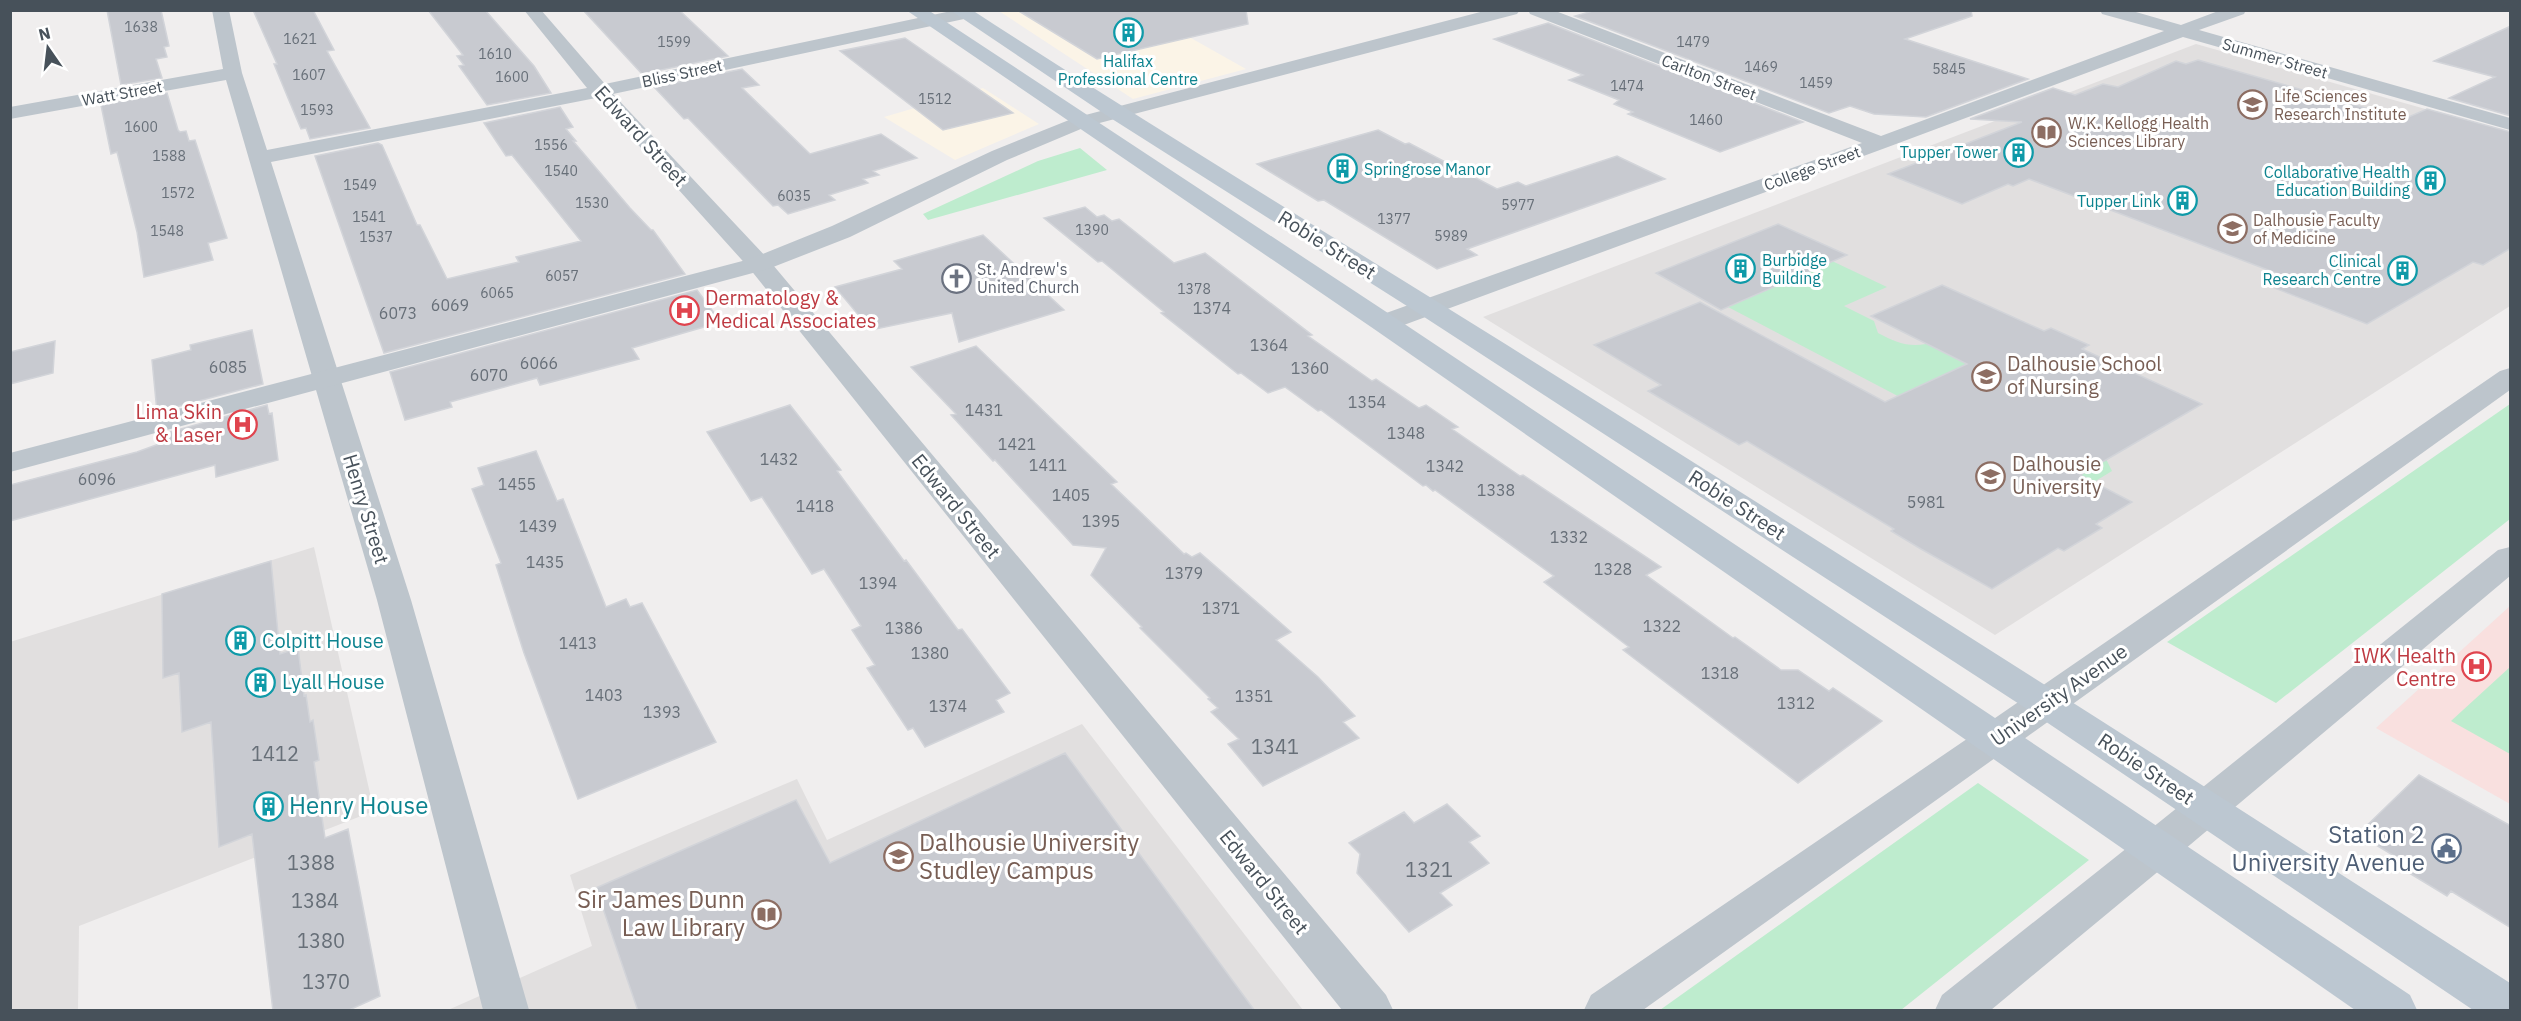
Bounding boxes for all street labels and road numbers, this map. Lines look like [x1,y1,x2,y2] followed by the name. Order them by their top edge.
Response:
[2220,33,2330,83] street label: Summer Street
[1659,50,1759,104] street label: Carlton Street
[640,55,724,91] street label: Bliss Street
[80,76,164,110] street label: Watt Street
[589,79,694,192] street label: Edward Street
[1761,141,1863,195] street label: College Street
[1273,204,1381,285] street label: Robie Street
[906,448,1007,564] street label: Edward Street
[337,451,396,567] street label: Henry Street
[1683,463,1791,546] street label: Robie Street
[1985,637,2132,752] street label: University Avenue
[2093,726,2200,811] street label: Robie Street
[1214,824,1315,940] street label: Edward Street

